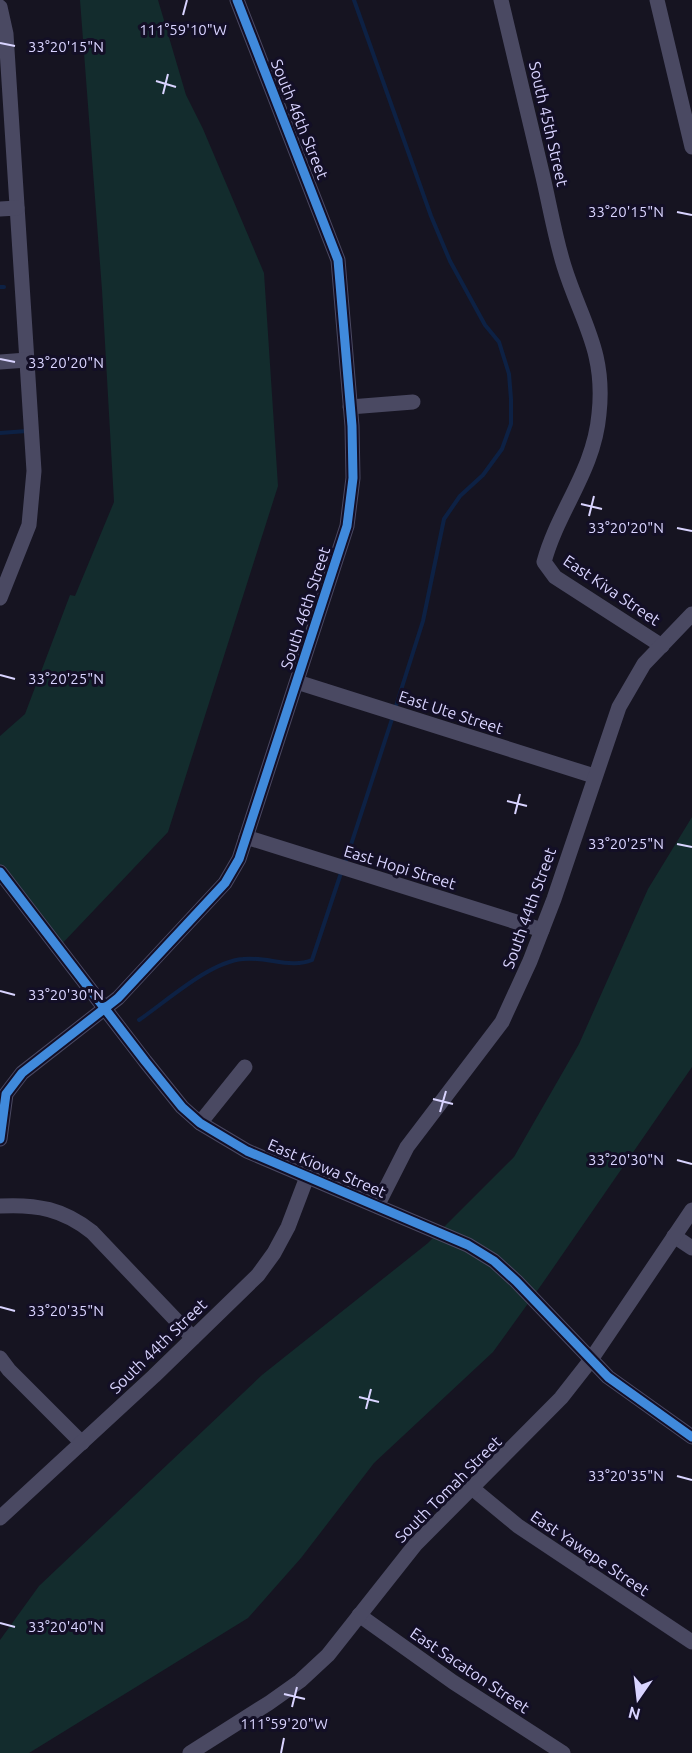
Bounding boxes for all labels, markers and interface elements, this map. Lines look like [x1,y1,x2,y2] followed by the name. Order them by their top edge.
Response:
[139,21,227,38] text: 111°59'10"W
[28,38,104,55] text: 33°20'15"N
[268,56,333,182] street label: South 46th Street
[526,60,572,189] street label: South 45th Street
[588,203,664,220] text: 33°20'15"N
[28,354,104,371] text: 33°20'20"N
[588,519,664,536] text: 33°20'20"N
[277,544,334,672] street label: South 46th Street
[560,551,664,629] street label: East Kiva Street
[28,670,104,687] text: 33°20'25"N
[397,687,506,738] street label: East Ute Street
[588,835,664,852] text: 33°20'25"N
[342,841,459,893] street label: East Hopi Street
[499,844,560,971] street label: South 44th Street
[28,986,104,1003] text: 33°20'30"N
[265,1135,389,1201] street label: East Kiowa Street
[588,1151,664,1168] text: 33°20'30"N
[106,1295,211,1397] street label: South 44th Street
[28,1302,104,1319] text: 33°20'35"N
[391,1432,505,1546] street label: South Tomah Street
[588,1467,664,1484] text: 33°20'35"N
[527,1507,653,1600] street label: East Yawepe Street
[28,1618,104,1635] text: 33°20'40"N
[407,1624,533,1717] street label: East Sacaton Street
[608,1669,668,1729] north arrow
[626,1703,642,1724] text: N
[240,1715,328,1732] text: 111°59'20"W

